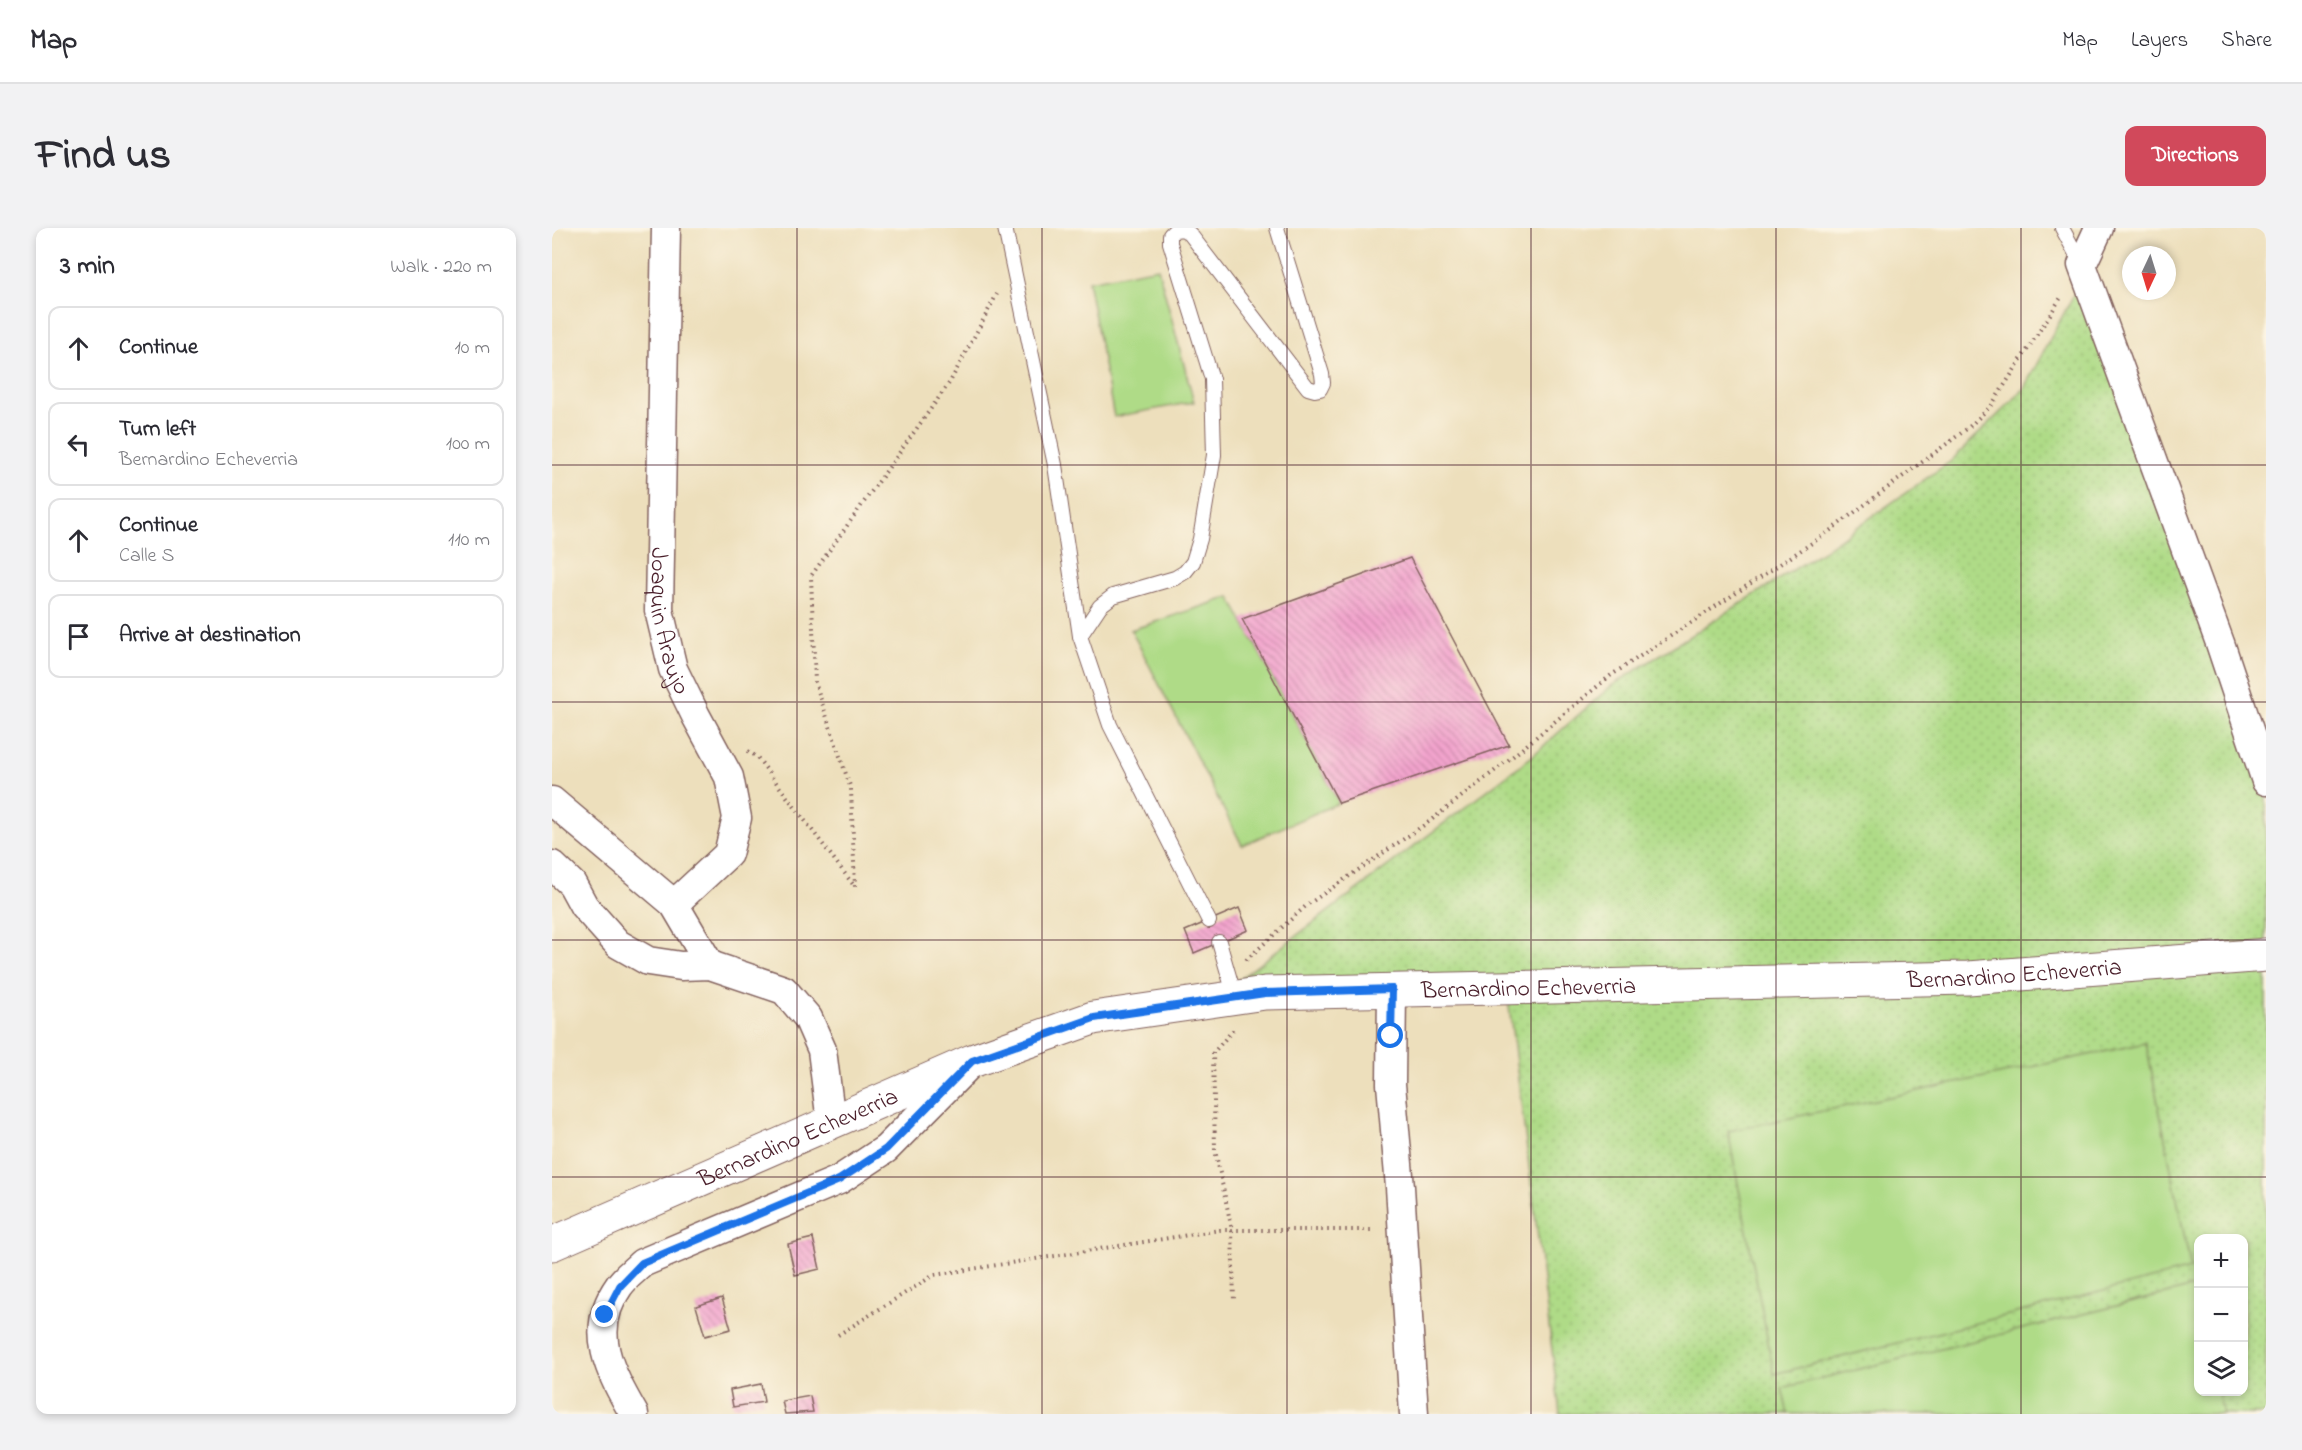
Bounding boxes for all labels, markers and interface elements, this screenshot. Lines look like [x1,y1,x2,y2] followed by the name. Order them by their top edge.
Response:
[30,21,77,62] text: Map
[2062,26,2098,56] text: Map
[2131,26,2188,56] text: Layers
[2221,26,2272,56] text: Share
[36,126,171,187] text: Find us
[2125,126,2266,186] button: Directions
[2122,246,2176,300] north arrow
[60,248,115,286] text: 3 min
[390,253,492,282] text: Walk · 220 m
[62,332,95,365] icon: ahead
[119,332,198,364] text: Continue
[454,334,490,363] text: 10 m
[119,414,196,446] text: Turn left
[62,428,95,461] icon: left
[446,430,490,459] text: 100 m
[119,446,298,475] text: Bernardino Echeverria
[119,510,198,542] text: Continue
[62,524,95,557] icon: ahead
[448,526,490,555] text: 110 m
[119,542,174,571] text: Calle S
[639,547,698,701] street label: Joaquin Araujo
[62,620,95,653] icon: arrive
[119,620,301,652] text: Arrive at destination
[1906,951,2123,999] street label: Bernardino Echeverria
[1420,970,1637,1010] street label: Bernardino Echeverria
[1377,1022,1403,1048] route start
[692,1080,904,1199] street label: Bernardino Echeverria
[2194,1234,2248,1396] map controls
[2194,1234,2248,1288] button: +
[2194,1288,2248,1342] button: −
[591,1301,617,1327] route end
[2194,1342,2248,1396] button: layers

